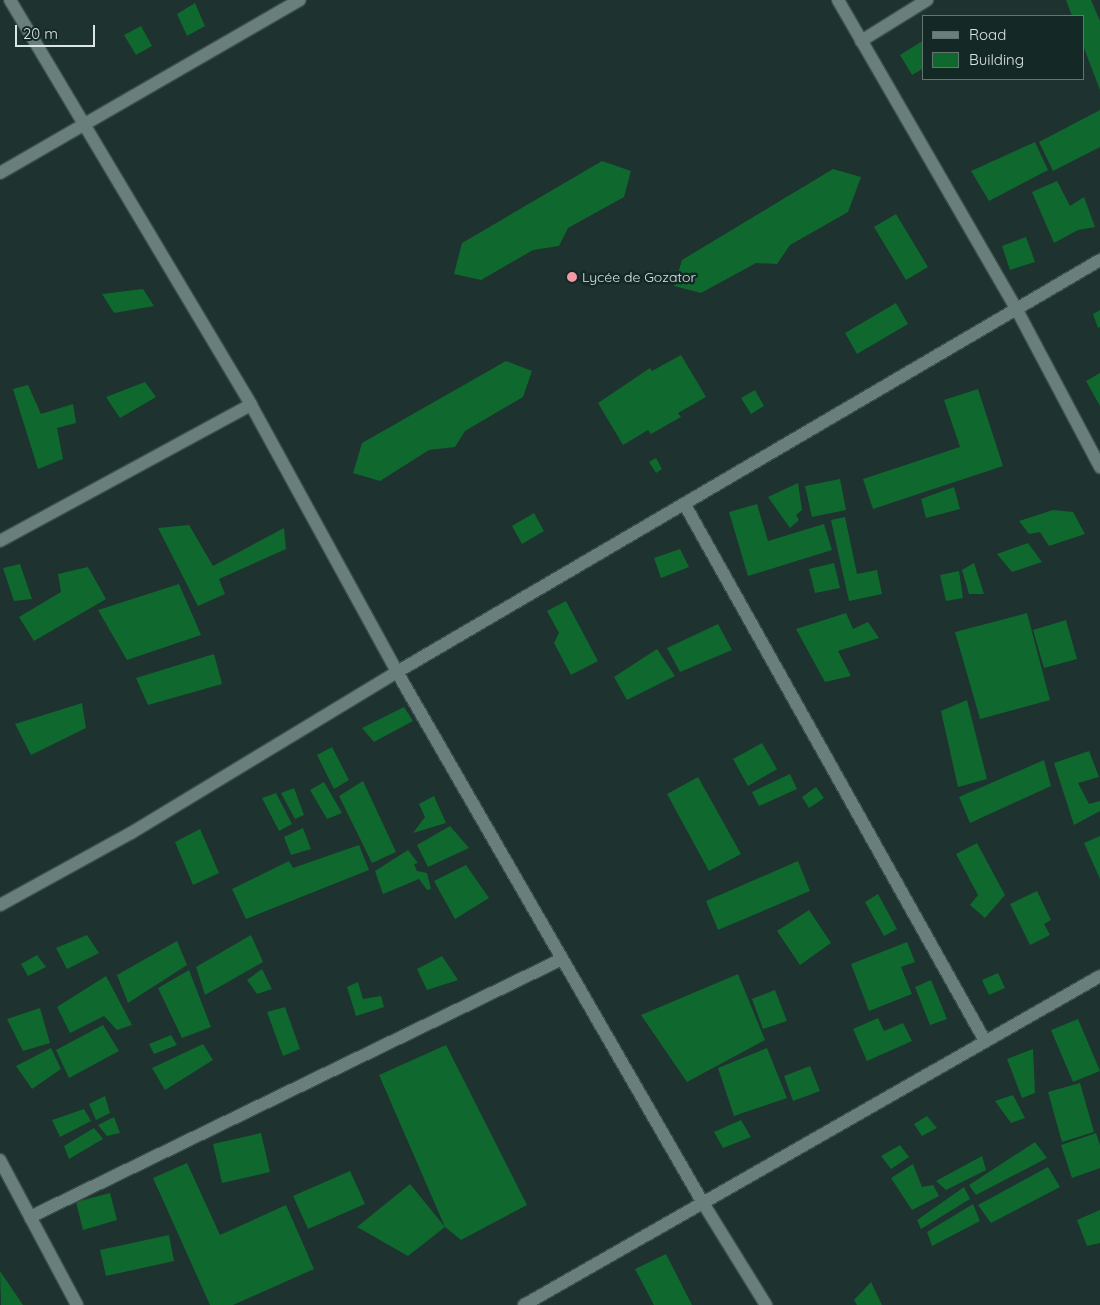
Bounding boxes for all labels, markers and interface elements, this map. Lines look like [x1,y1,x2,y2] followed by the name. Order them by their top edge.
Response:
[18,15,98,47] scale bar
[922,15,1085,80] legend
[23,24,58,43] text: 20 m
[969,25,1006,44] text: Road
[969,50,1024,69] text: Building
[582,269,696,285] place label: Lycée de Gozator
[566,271,578,283] marker: Lycée de Gozator

